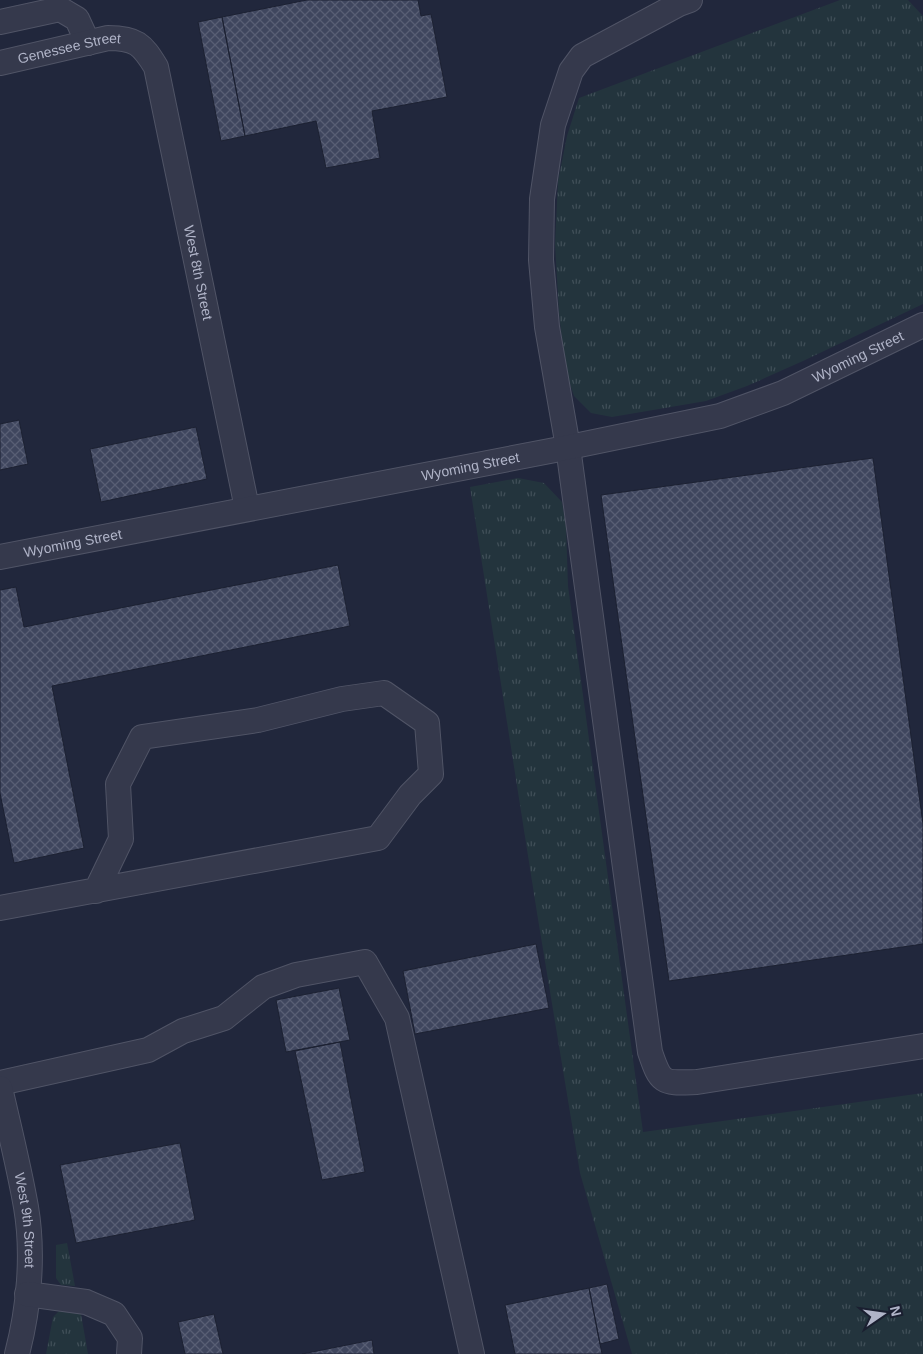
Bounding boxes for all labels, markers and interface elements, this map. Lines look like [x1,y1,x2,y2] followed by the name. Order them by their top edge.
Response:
[16,30,122,67] street label: Genessee Street
[181,224,216,321] street label: West 8th Street
[810,328,906,386] street label: Wyoming Street
[420,449,521,484] street label: Wyoming Street
[22,526,123,560] street label: Wyoming Street
[12,1171,38,1268] street label: West 9th Street
[858,1289,908,1339] north arrow
[887,1304,905,1318] text: N

